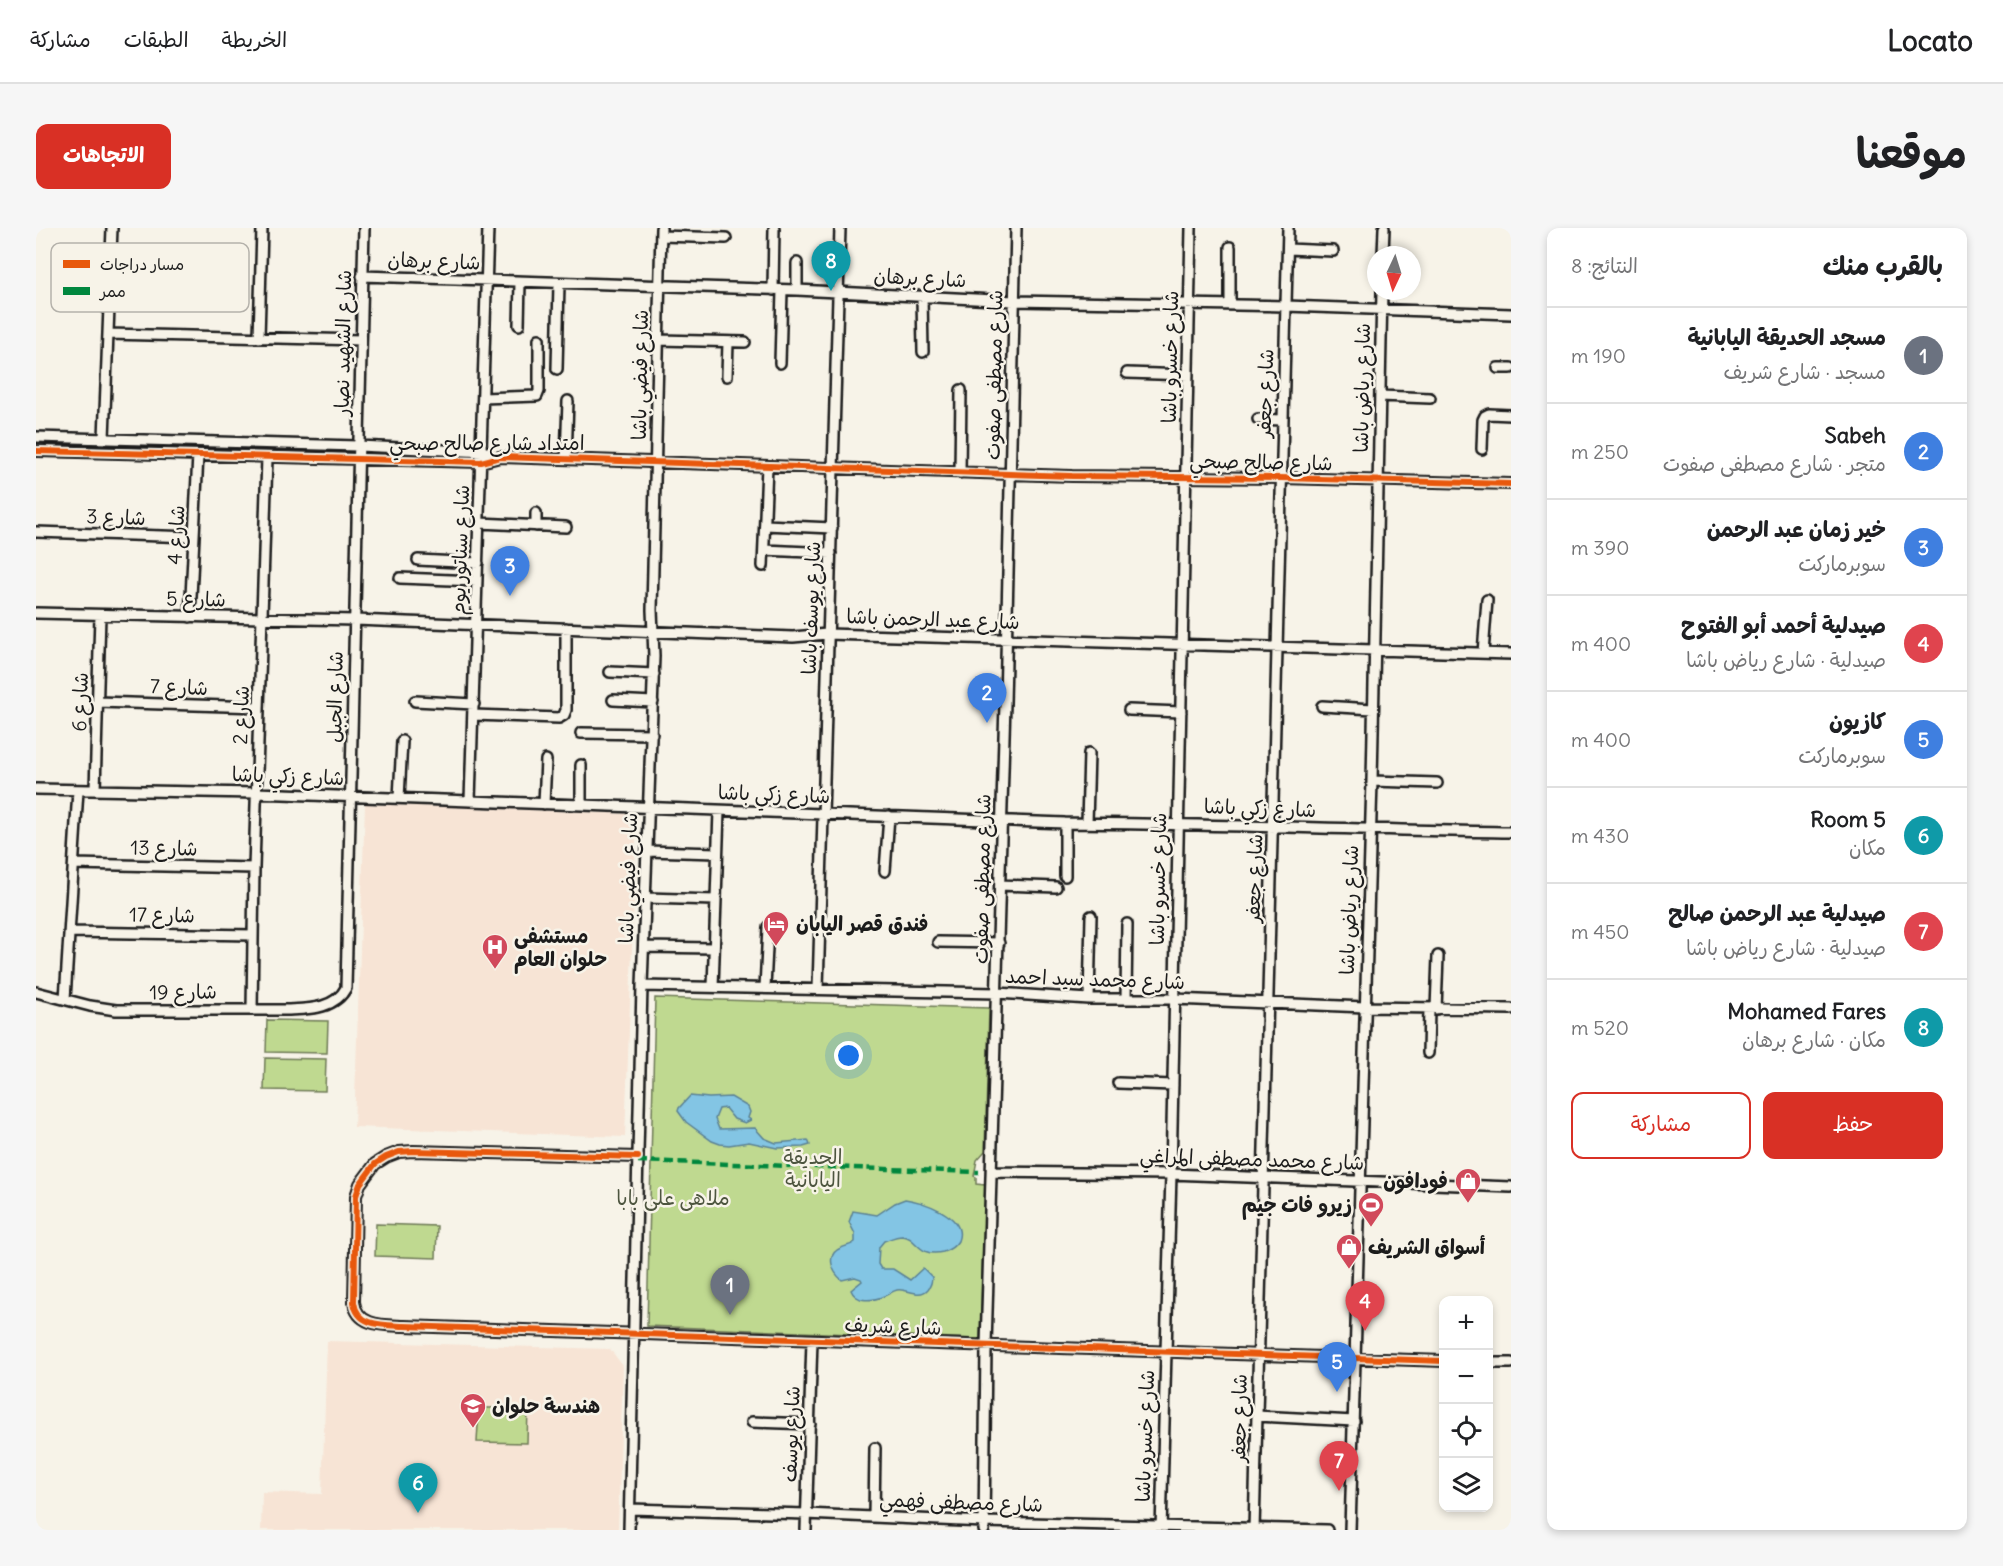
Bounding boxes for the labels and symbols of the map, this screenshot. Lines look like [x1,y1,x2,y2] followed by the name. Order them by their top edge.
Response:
[812,242,850,291] pin: 8
[51,243,249,312] legend
[387,246,481,277] street label: شارع برهان
[1367,246,1421,300] north arrow
[100,254,184,274] text: مسار دراجات
[873,263,967,294] street label: شارع برهان
[329,270,358,418] street label: شارع الشهيد نصار
[98,281,126,301] text: ممر
[980,290,1009,460] street label: شارع مصطفى صفوت
[1156,290,1185,424] street label: شارع خسرو باشا
[626,309,659,441] street label: شارع فيضي باشا
[1348,323,1377,453] street label: شارع رياض باشا
[1250,348,1281,440] street label: شارع جعفر
[389,430,585,461] street label: امتداد شارع صالح صبحي
[1189,448,1333,481] street label: شارع صالح صبحي
[445,484,478,616] street label: شارع سناتور يوم
[86,503,146,532] street label: شارع 3
[161,505,192,565] street label: شارع 4
[796,541,827,675] street label: شارع يوسف باشا
[490,546,530,596] pin: 3
[166,585,226,614] street label: شارع 5
[846,603,1020,636] street label: شارع عبد الرحمن باشا
[321,651,350,743] street label: شارع الجبل
[66,672,95,732] street label: شارع 6
[150,673,208,702] street label: شارع 7
[968,674,1006,723] pin: 2
[227,685,256,745] street label: شارع 2
[231,761,345,796] street label: شارع زكي باشا
[717,779,831,814] street label: شارع زكي باشا
[1203,793,1317,828] street label: شارع زكي باشا
[968,794,997,964] street label: شارع مصطفى صفوت
[613,812,648,944] street label: شارع فيضي باشا
[1144,812,1173,946] street label: شارع خسرو باشا
[1239,833,1270,925] street label: شارع جعفر
[130,834,198,863] street label: شارع 13
[1334,845,1365,975] street label: شارع رياض باشا
[129,901,195,930] street label: شارع 17
[761,909,791,947] hotel icon: فندق قصر اليابان
[796,911,928,937] place label: فندق قصر اليابان
[514,923,607,974] place label: مستشفى حلوان العام
[480,932,510,970] hospital icon: مستشفى حلوان العام
[1005,963,1185,996] street label: شارع محمد سيد احمد
[149,978,217,1007] street label: شارع 19
[834,1041,863,1070] your location
[1139,1142,1365,1181] street label: شارع محمد مصطفى المراغي
[784,1144,842,1192] park label: الحديقة اليابانية
[1453,1166,1483,1204] shop icon: فودافون
[1383,1168,1448,1195] place label: فودافون
[616,1185,730,1211] park label: ملاهى على بابا
[1356,1190,1386,1228] sports icon: زيرو فات جيم
[1242,1192,1352,1220] place label: زيرو فات جيم
[1334,1232,1364,1270] shop icon: أسواق الشريف
[1368,1234,1486,1260] place label: أسواق الشريف
[710,1266,750,1315] pin: 1
[1346,1282,1384,1331] pin: 4
[844,1311,942,1342] street label: شارع شريف
[1318,1342,1356,1392] pin: 5
[1130,1369,1161,1503] street label: شارع خسرو باشا
[1225,1374,1254,1464] street label: شارع جعفر
[776,1385,807,1483] street label: شارع يوسف
[458,1391,488,1429] school or university icon: هندسة حلوان
[492,1393,600,1419] place label: هندسة حلوان
[1320,1442,1358,1491] pin: 7
[398,1464,437,1513] pin: 6
[879,1486,1043,1523] street label: شارع مصطفى فهمي

